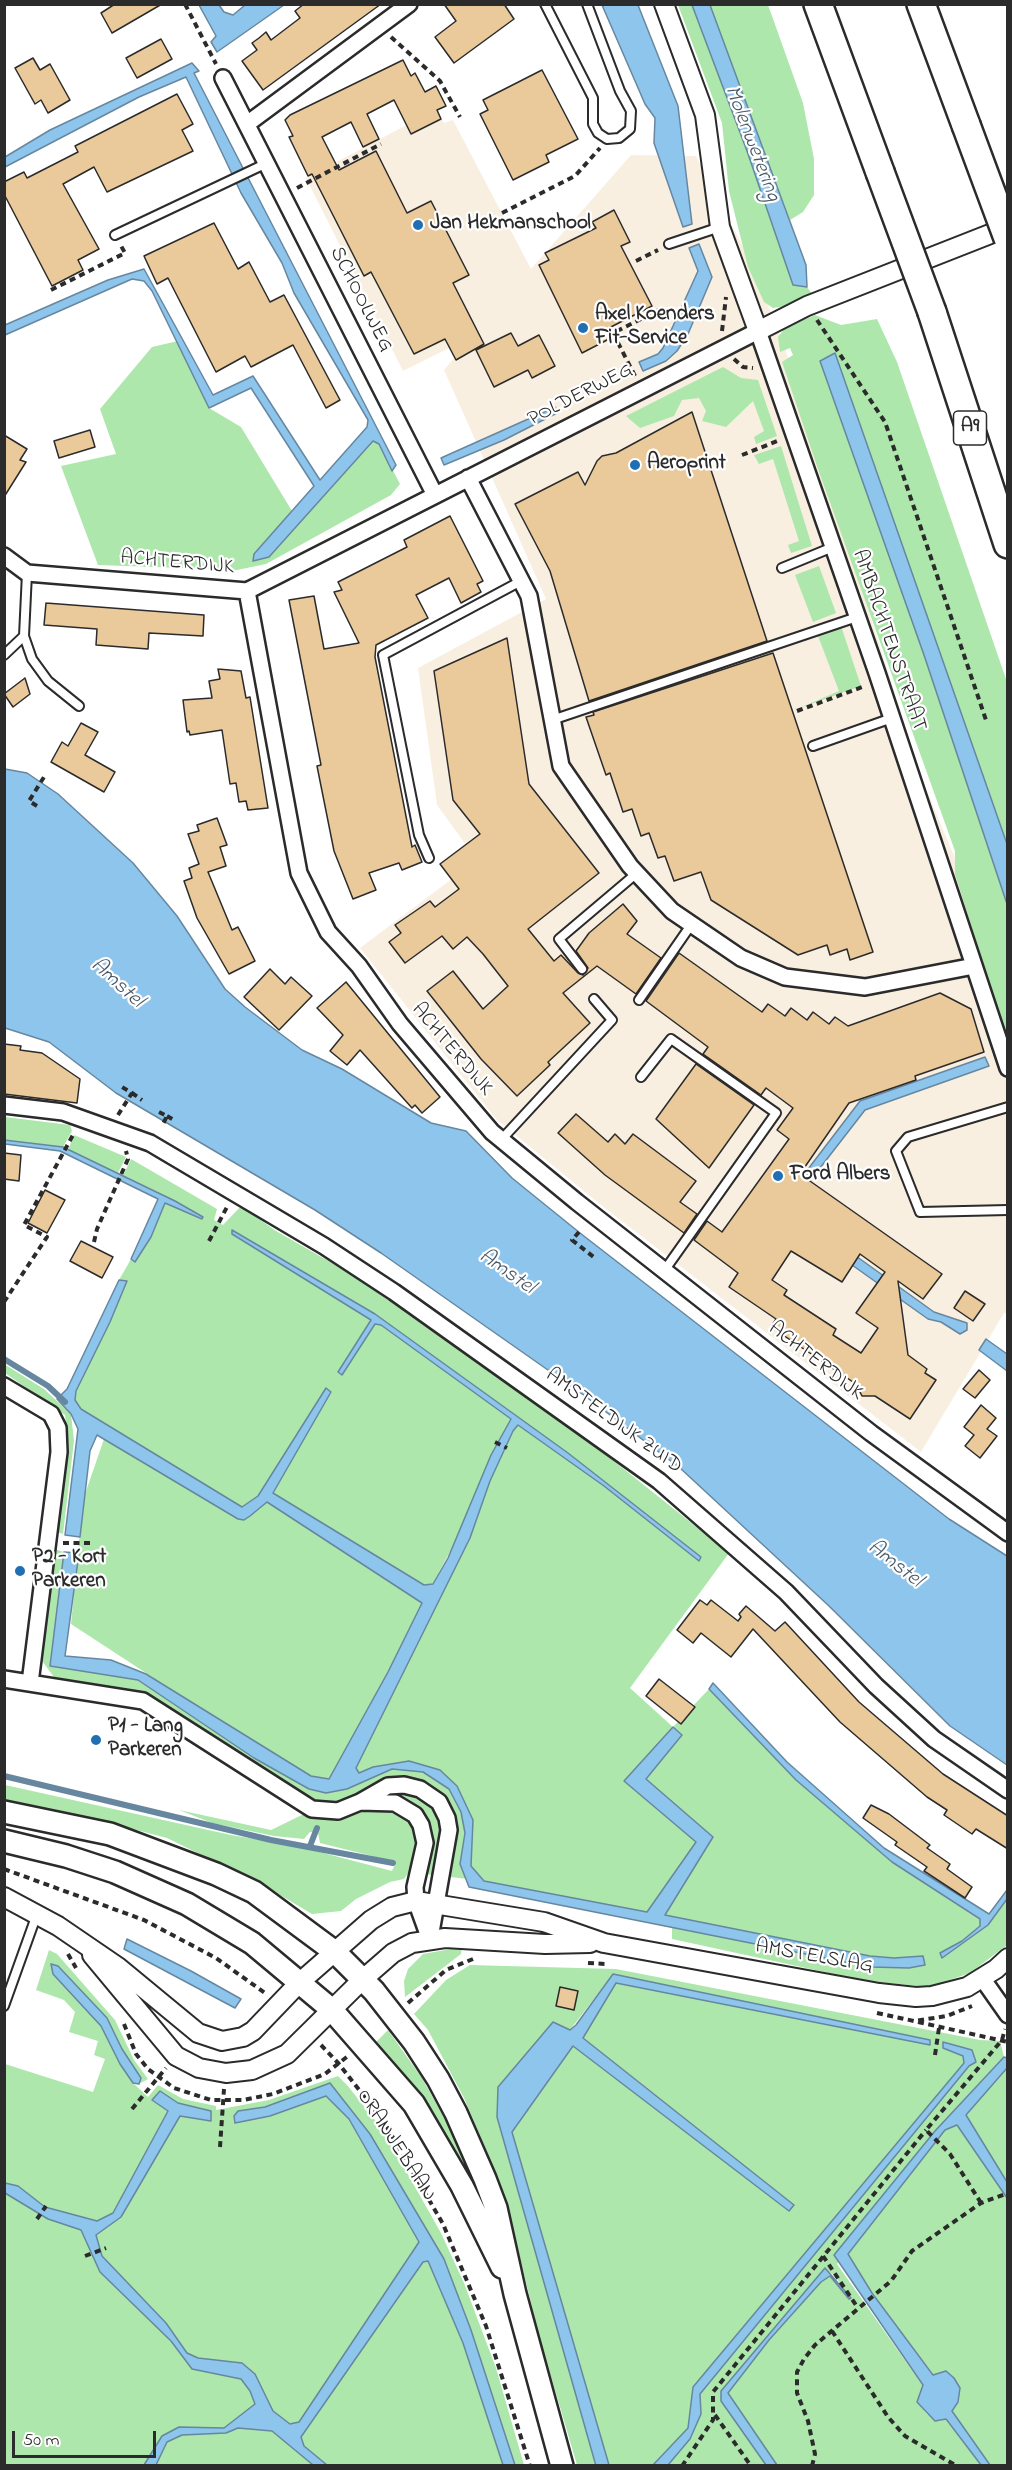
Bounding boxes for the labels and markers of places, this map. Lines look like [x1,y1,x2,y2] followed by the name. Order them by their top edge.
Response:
[430,212,591,238] place label: Jan Hekmanschool
[411,218,425,232] marker: Jan Hekmanschool
[595,303,715,353] place label: Axel Koenders Fit-Service
[576,321,590,335] marker: Axel Koenders Fit-Service
[647,452,726,478] place label: Aeroprint
[628,458,642,472] marker: Aeroprint
[790,1163,890,1189] place label: Ford Albers
[771,1169,785,1183] marker: Ford Albers
[32,1546,106,1596] place label: P2 - Kort Parkeren
[13,1564,27,1578] marker: P2 - Kort Parkeren
[108,1715,183,1765] place label: P1 - Lang Parkeren
[89,1733,103,1747] marker: P1 - Lang Parkeren

